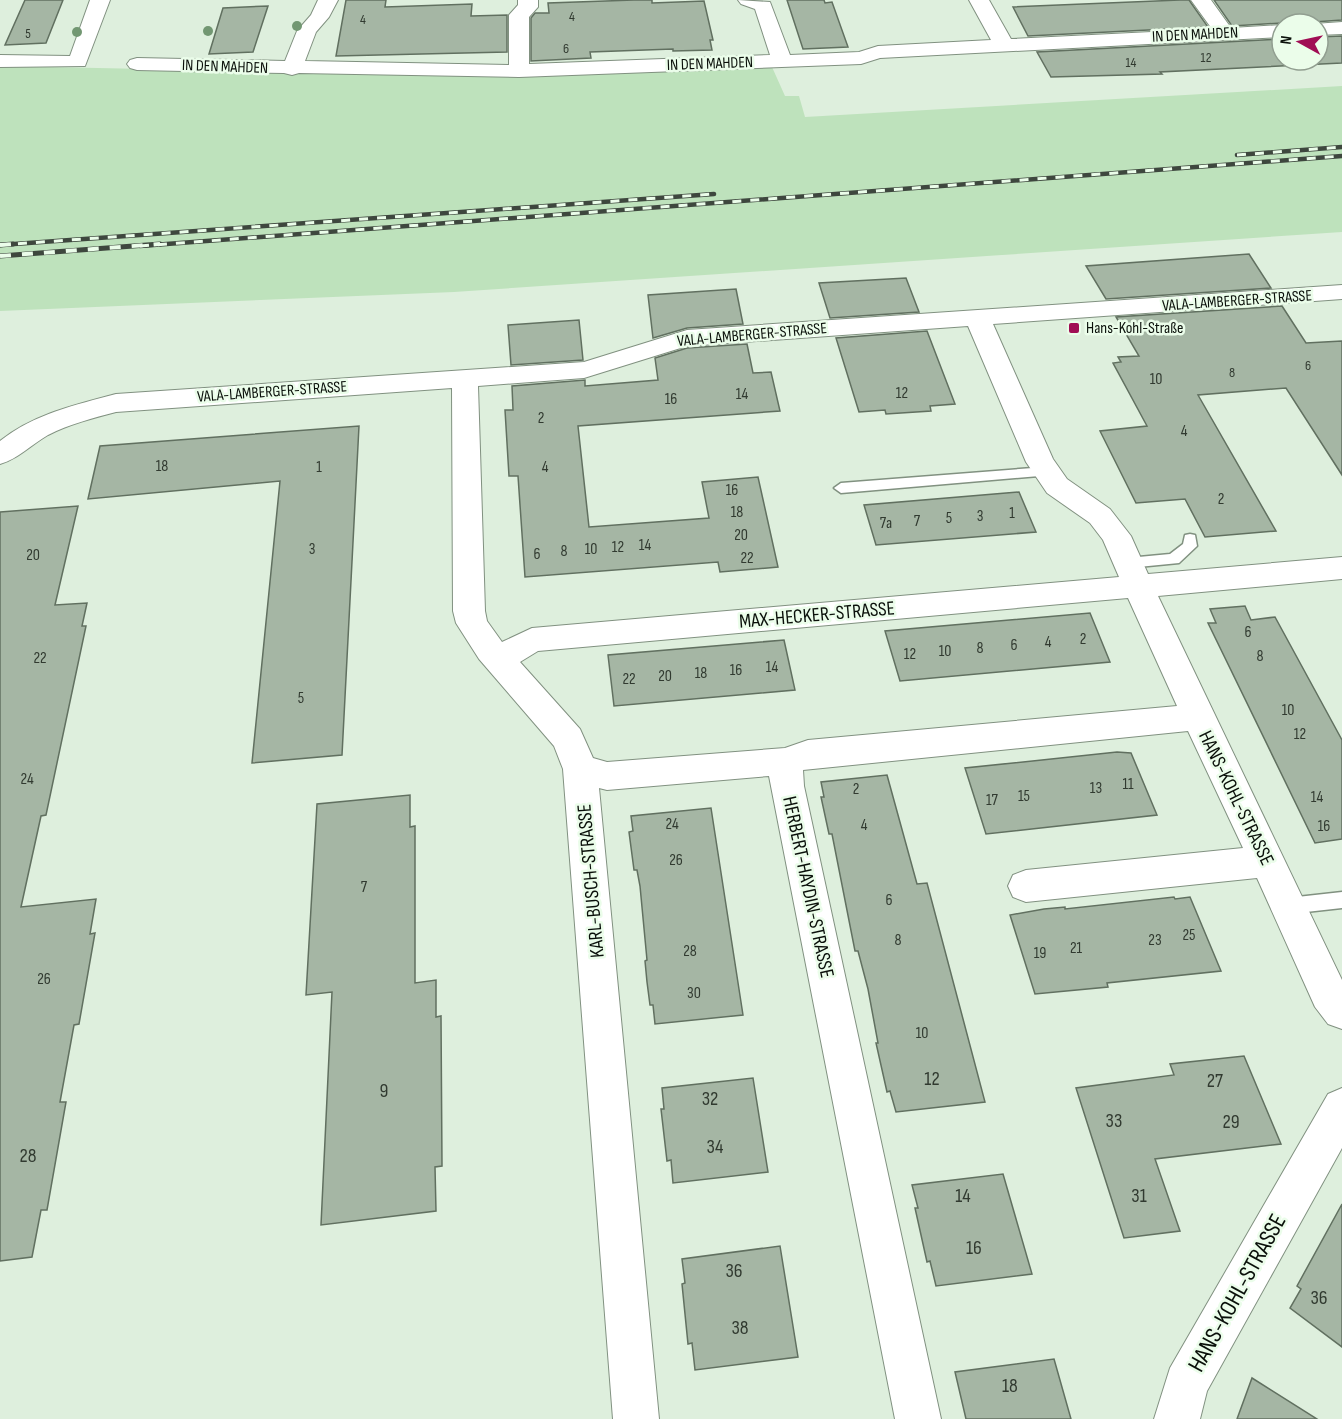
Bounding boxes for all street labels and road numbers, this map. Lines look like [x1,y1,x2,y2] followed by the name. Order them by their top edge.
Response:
[1151,23,1239,47] street label: IN DEN MAHDEN
[667,53,753,75] street label: IN DEN MAHDEN
[182,56,268,78] street label: IN DEN MAHDEN
[1161,286,1313,316] street label: VALA-LAMBERGER-STRASSE
[676,319,828,351] street label: VALA-LAMBERGER-STRASSE
[196,377,348,407] street label: VALA-LAMBERGER-STRASSE
[738,596,896,634] street label: MAX-HECKER-STRASSE
[1193,727,1279,869] street label: HANS-KOHL-STRASSE
[777,794,839,980] street label: HERBERT-HAYDIN-STRASSE
[572,803,610,959] street label: KARL-BUSCH-STRASSE
[1182,1209,1292,1377] street label: HANS-KOHL-STRASSE

